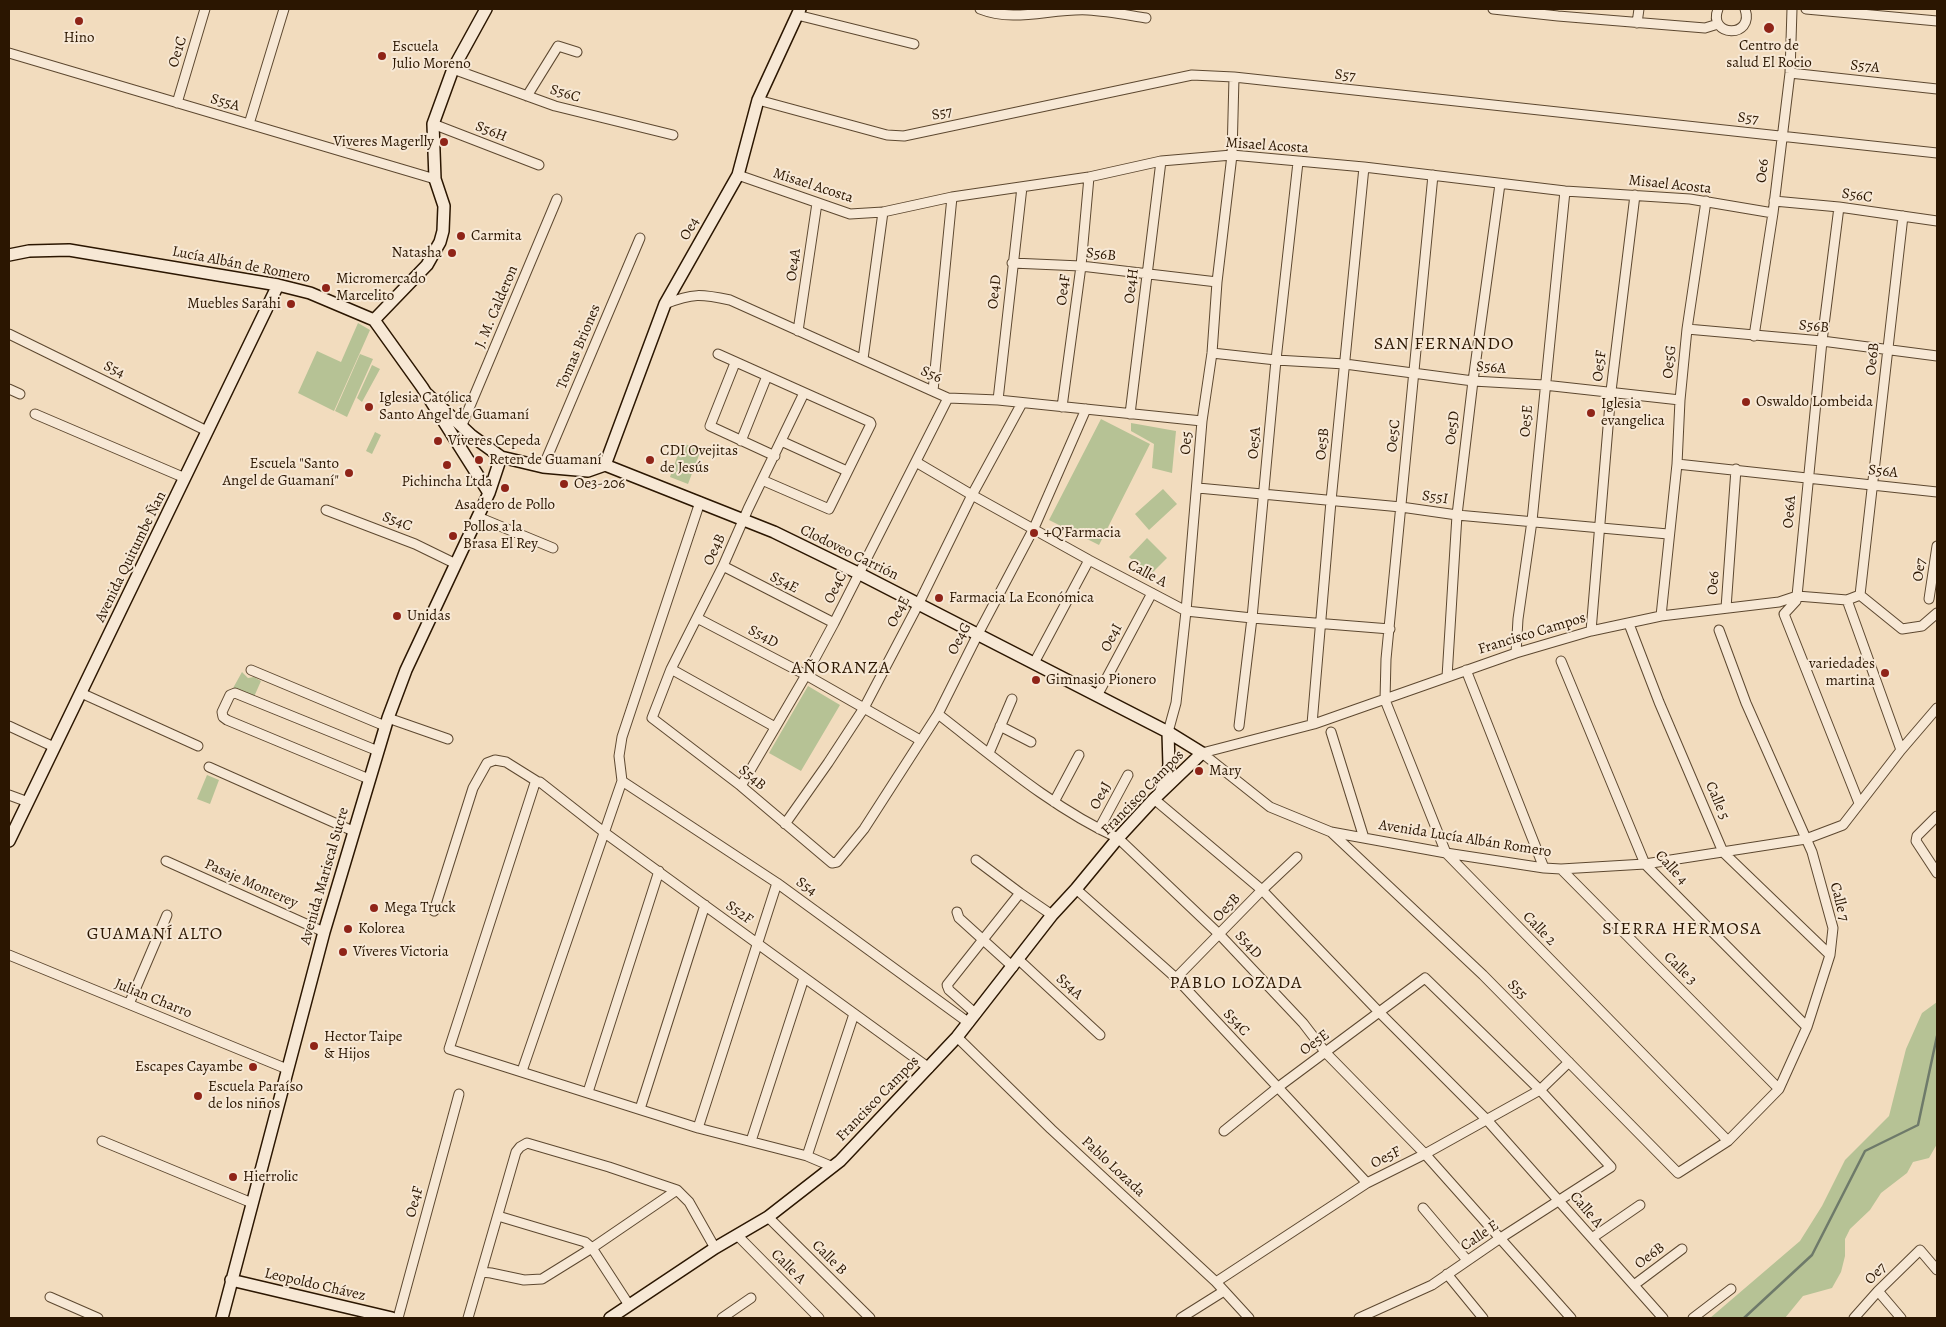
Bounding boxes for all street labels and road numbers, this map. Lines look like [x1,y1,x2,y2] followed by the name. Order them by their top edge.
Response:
[165,34,191,70] street label: Oe1C
[1849,57,1881,77] street label: S57A
[1334,66,1356,86] street label: S57
[548,81,582,107] street label: S56C
[208,90,242,116] street label: S55A
[930,103,954,125] street label: S57
[1737,109,1759,129] street label: S57
[473,118,509,146] street label: S56H
[1225,134,1309,158] street label: Misael Acosta
[1753,158,1773,184] street label: Oe6
[771,165,855,207] street label: Misael Acosta
[1628,172,1712,198] street label: Misael Acosta
[1841,185,1873,207] street label: S56C
[676,214,704,244] street label: Oe4
[170,243,312,287] street label: Lucía Albán de Romero
[1085,244,1117,266] street label: S56B
[783,248,805,282] street label: Oe4A
[472,263,522,351] street label: J. M. Calderon
[1121,267,1143,305] street label: Oe4H
[1053,273,1075,307] street label: Oe4F
[984,274,1006,310] street label: Oe4D
[553,302,605,392] street label: Tomas Briones
[1798,317,1830,337] street label: S56B
[1862,342,1884,376] street label: Oe6B
[1659,344,1681,380] street label: Oe5G
[1589,349,1611,383] street label: Oe5F
[101,357,127,383] street label: S54
[1475,358,1507,378] street label: S56A
[918,362,944,388] street label: S56
[1517,404,1537,438] street label: Oe5E
[1442,410,1464,446] street label: Oe5D
[1383,419,1405,453] street label: Oe5C
[1245,426,1265,460] street label: Oe5A
[1312,427,1334,461] street label: Oe5B
[1177,431,1197,455] street label: Oe5
[1867,461,1899,483] street label: S56A
[1421,487,1449,509] street label: S55I
[91,489,171,625] street label: Avenida Quitumbe Ñan
[1780,495,1800,529] street label: Oe6A
[379,508,415,536] street label: S54C
[797,521,901,585] street label: Clodoveo Carrión
[700,531,730,569] street label: Oe4B
[1124,556,1170,592] street label: Calle A
[1909,557,1931,583] street label: Oe7
[767,568,801,598] street label: S54E
[821,569,851,607] street label: Oe4C
[1704,570,1724,596] street label: Oe6
[884,593,914,631] street label: Oe4E
[1476,609,1588,659] street label: Francisco Campos
[944,620,976,658] street label: Oe4G
[1097,621,1127,655] street label: Oe4I
[745,622,781,652] street label: S54D
[1098,747,1188,839] street label: Francisco Campos
[735,761,769,795] street label: S54B
[1086,779,1116,813] street label: Oe4J
[1701,779,1733,823] street label: Calle 5
[297,805,353,947] street label: Avenida Mariscal Sucre
[1377,816,1553,862] street label: Avenida Lucía Albán Romero
[1651,847,1691,889] street label: Calle 4
[202,855,300,913] street label: Pasaje Monterey
[792,873,820,901] street label: S54
[1825,881,1853,923] street label: Calle 7
[1209,890,1245,926] street label: Oe5B
[722,897,756,929] street label: S52F
[1518,908,1560,950] street label: Calle 2
[1231,927,1265,963] street label: S54D
[1660,949,1700,989] street label: Calle 3
[1052,970,1086,1004] street label: S54A
[112,975,194,1023] street label: Julian Charro
[1503,976,1531,1004] street label: S55
[1219,1006,1253,1040] street label: S54C
[1297,1026,1333,1060] street label: Oe5E
[833,1053,923,1145] street label: Francisco Campos
[1077,1133,1149,1201] street label: Pablo Lozada
[1368,1143,1404,1173] street label: Oe5F
[402,1184,428,1220] street label: Oe4F
[1565,1188,1607,1232] street label: Calle A
[1457,1217,1503,1255] street label: Calle E
[808,1237,850,1279] street label: Calle B
[1631,1239,1669,1273] street label: Oe6B
[767,1246,809,1288] street label: Calle A
[1861,1259,1891,1289] street label: Oe7
[263,1265,367,1305] street label: Leopoldo Chávez

